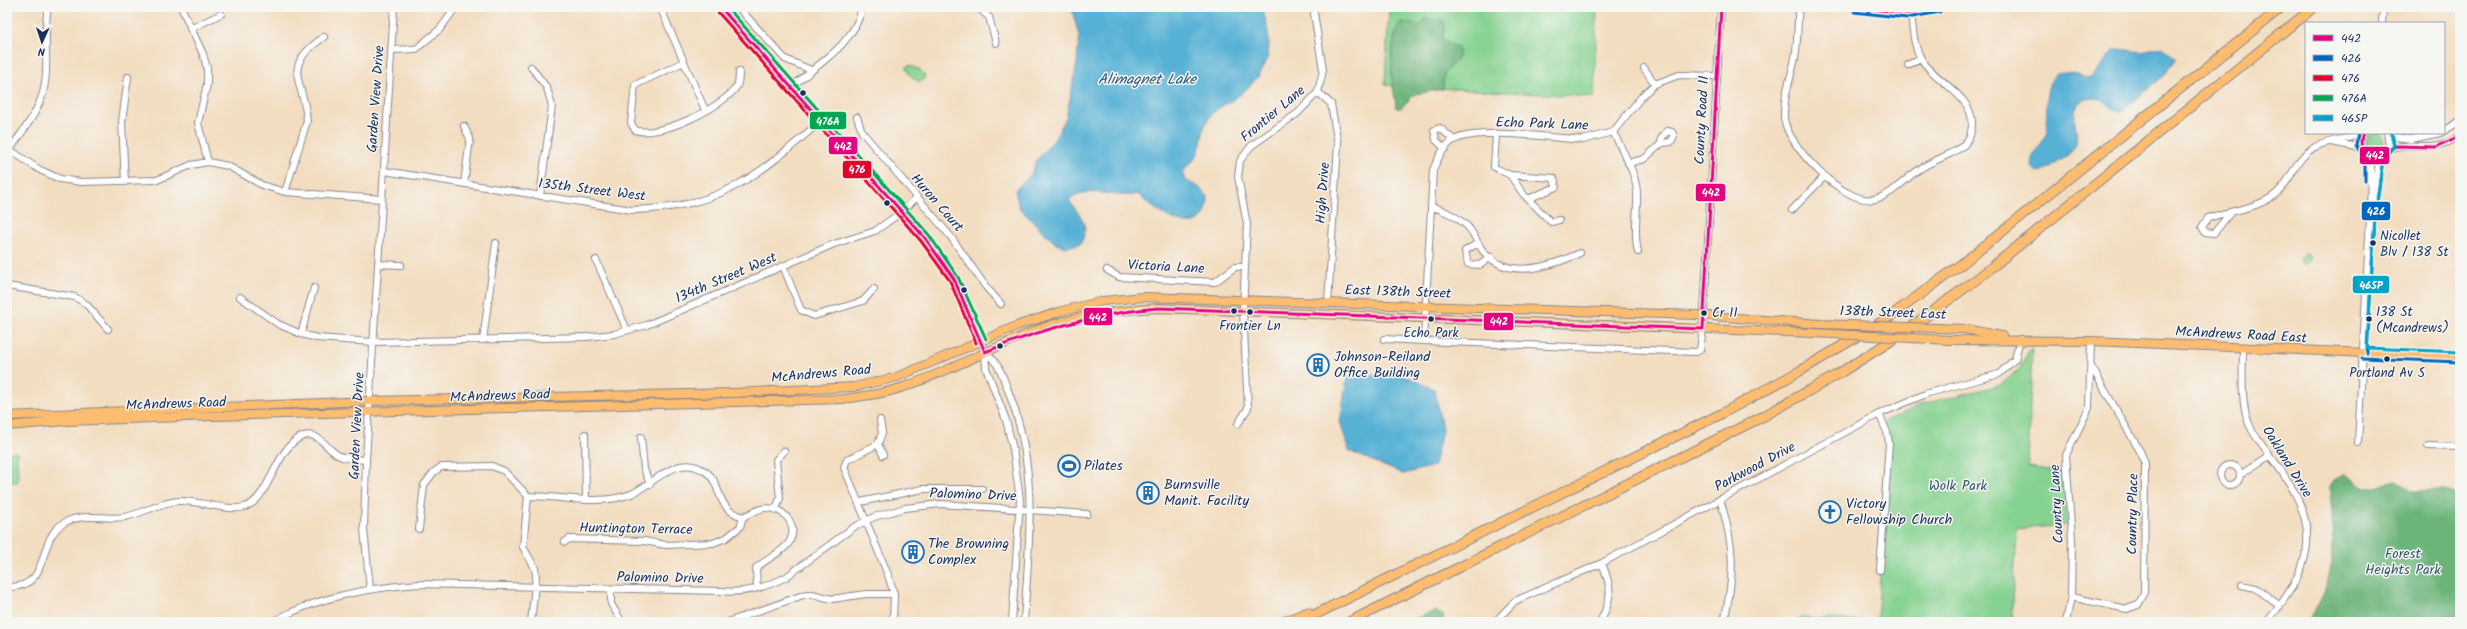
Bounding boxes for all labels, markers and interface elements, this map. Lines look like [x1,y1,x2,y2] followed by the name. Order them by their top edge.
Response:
[22,22,62,62] north arrow
[2305,22,2445,134] legend
[2341,29,2361,48] text: 442
[38,42,45,60] text: N
[361,44,391,153] street label: Garden View Drive
[2341,49,2361,68] text: 426
[1098,68,1197,92] water label: Alimagnet Lake
[2341,69,2360,88] text: 476
[1689,75,1715,165] street label: County Road 11
[1236,80,1311,148] street label: Frontier Lane
[798,88,808,98] unlabelled marker
[2341,89,2367,108] text: 476A
[2341,109,2368,128] text: 465P
[809,111,847,130] line badge: 476A
[1495,111,1589,137] street label: Echo Park Lane
[816,113,840,131] text: 476A
[828,136,858,155] line badge: 442
[834,138,852,156] text: 442
[2359,146,2390,165] line badge: 442
[2366,147,2384,165] text: 442
[842,160,872,179] line badge: 476
[848,161,866,179] text: 476
[1310,161,1336,225] street label: High Drive
[905,169,969,238] street label: Huron Court
[537,172,648,208] street label: 135th Street West
[1695,183,1726,202] line badge: 442
[1702,184,1720,202] text: 442
[882,198,892,208] unlabelled marker
[2361,201,2391,221] line badge: 426
[2367,203,2385,221] text: 426
[2380,226,2449,263] place label: Nicollet Blv / 138 St
[2368,238,2378,248] marker: Nicollet Blv / 138 St
[672,246,781,309] street label: 134th Street West
[1127,254,1206,280] street label: Victoria Lane
[2352,275,2390,294] line badge: 465P
[2359,277,2384,295] text: 465P
[1344,279,1452,305] street label: East 138th Street
[959,285,969,295] unlabelled marker
[1839,300,1947,326] street label: 138th Street East
[2376,302,2449,339] place label: 138 St (Mcandrews)
[1712,303,1737,324] place label: Cr 11
[1229,306,1239,316] unlabelled marker
[1083,307,1113,326] line badge: 442
[1245,307,1255,317] marker: Frontier Ln
[1699,308,1709,318] marker: Cr 11
[1089,309,1107,327] text: 442
[1483,312,1514,331] line badge: 442
[1490,313,1508,331] text: 442
[1426,314,1436,324] marker: Echo Park
[2364,314,2374,324] marker: 138 St (Mcandrews)
[1219,316,1281,337] place label: Frontier Ln
[2175,321,2308,349] street label: McAndrews Road East
[1403,323,1459,344] place label: Echo Park
[995,341,1005,351] unlabelled marker
[1334,346,1431,384] place label: Johnson-Reiland Office Building
[1305,352,1331,378] building icon: Johnson-Reiland Office Building
[2382,354,2392,364] marker: Portland Av S
[770,359,873,389] street label: McAndrews Road
[2349,363,2425,384] place label: Portland Av S
[343,371,371,480] street label: Garden View Drive
[450,383,551,409] street label: McAndrews Road
[126,391,227,417] street label: McAndrews Road
[2256,422,2318,503] street label: Oakland Drive
[1710,436,1800,498] street label: Parkwood Drive
[1056,453,1082,479] sports icon: Pilates
[1084,455,1123,477] place label: Pilates
[2044,463,2070,544] street label: Country Lane
[2121,472,2145,555] street label: Country Place
[1164,474,1249,512] place label: Burnsville Manit. Facility
[1929,475,1988,497] park label: Wolk Park
[1135,480,1161,506] building icon: Burnsville Manit. Facility
[929,482,1018,508] street label: Palomino Drive
[1846,493,1952,531] place label: Victory Fellowship Church
[1817,499,1843,525] church icon: Victory Fellowship Church
[579,517,694,541] street label: Huntington Terrace
[928,533,1009,571] place label: The Browning Complex
[900,539,926,565] building icon: The Browning Complex
[2365,543,2441,581] park label: Forest Heights Park
[616,566,704,590] street label: Palomino Drive

